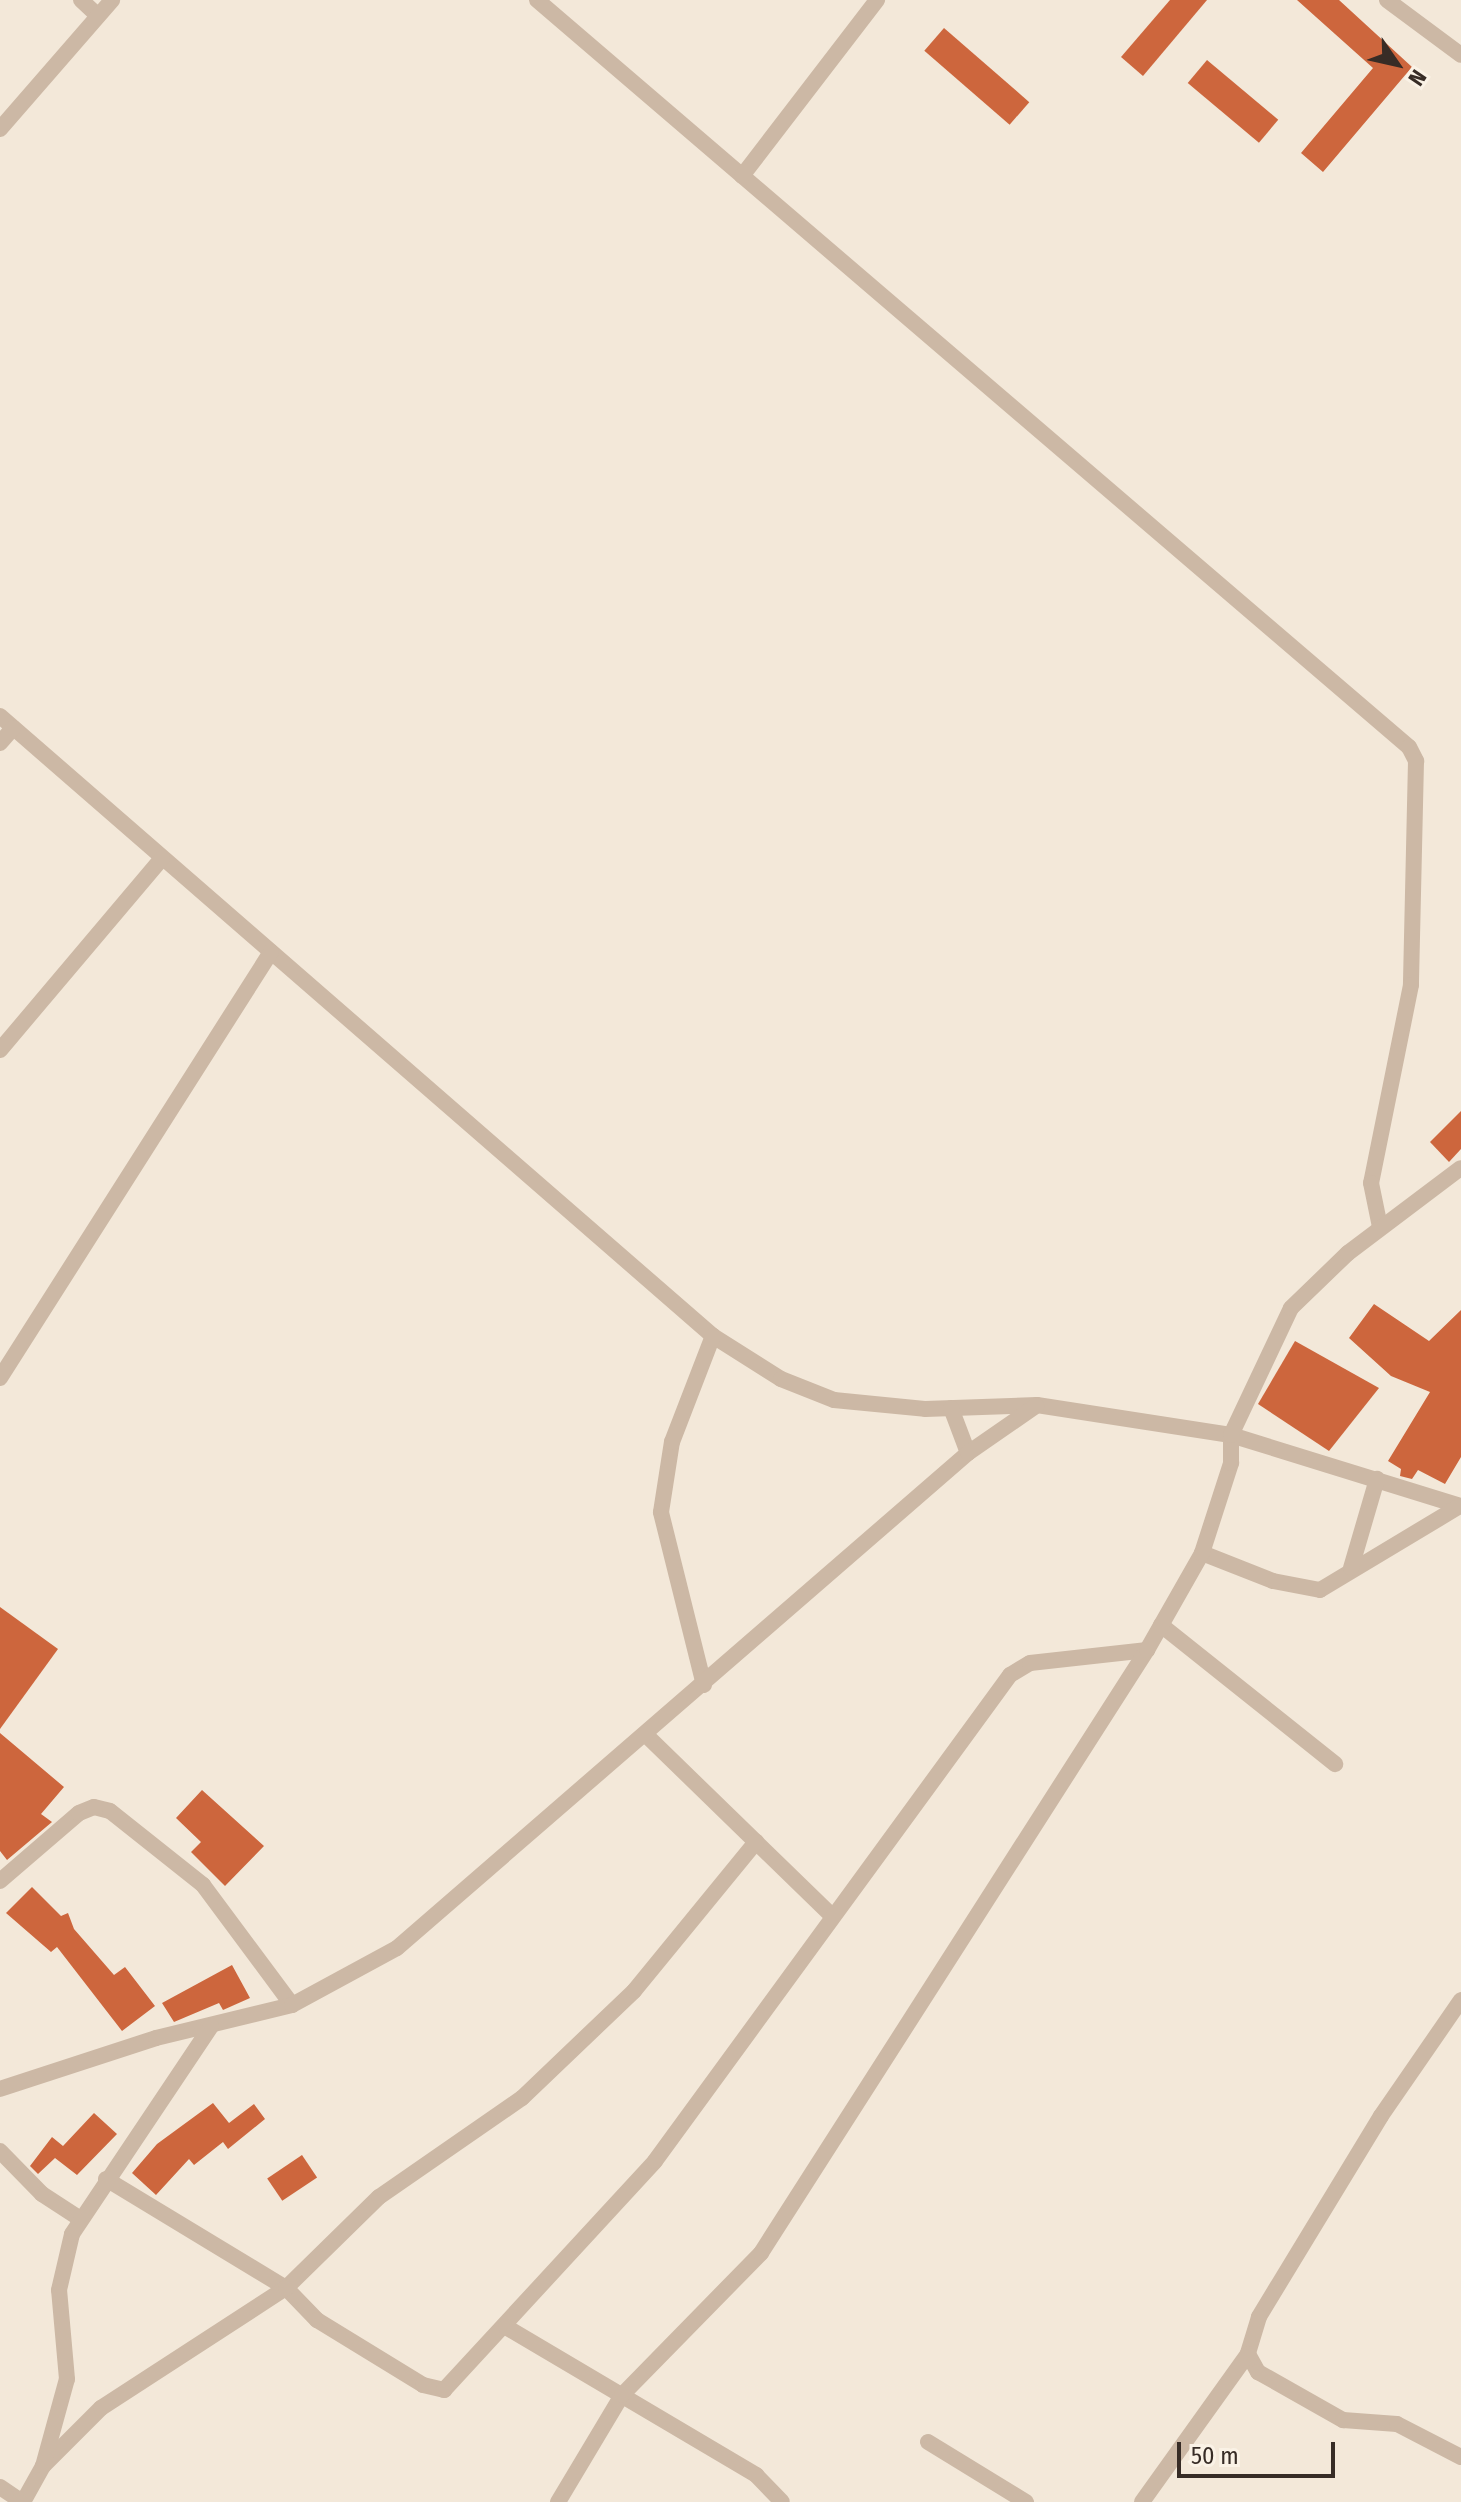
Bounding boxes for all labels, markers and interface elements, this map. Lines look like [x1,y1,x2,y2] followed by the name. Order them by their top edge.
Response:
[1357,24,1437,104] north arrow
[1402,65,1432,91] text: N
[1181,2426,1339,2476] scale bar
[1191,2442,1239,2470] text: 50 m

